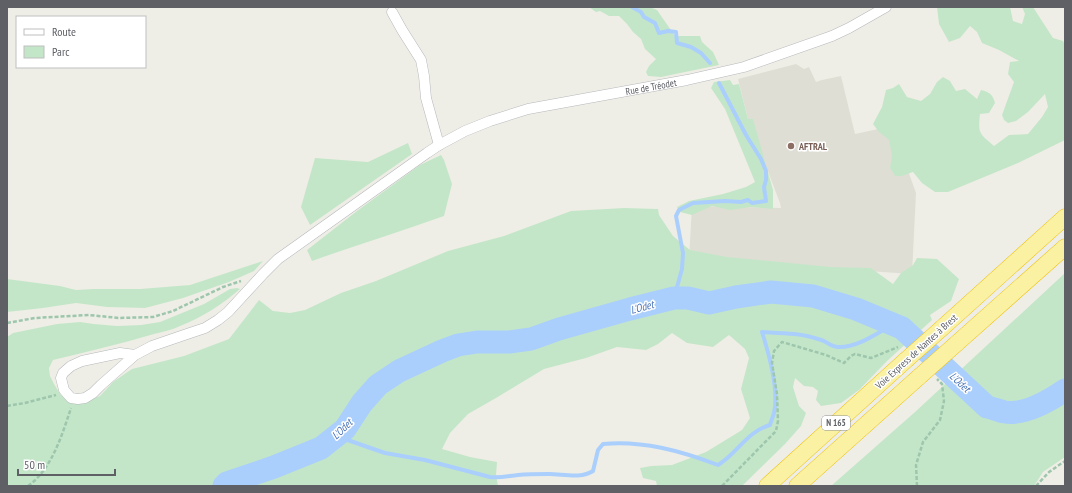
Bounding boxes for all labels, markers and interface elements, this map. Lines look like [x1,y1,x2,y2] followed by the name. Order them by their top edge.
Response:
[16,16,146,68] legend
[52,24,76,39] text: Route
[52,44,70,59] text: Parc
[624,76,678,98] street label: Rue de Tréodet
[798,140,828,153] place label: AFTRAL
[786,141,796,151] marker: AFTRAL
[629,297,657,317] water label: L'Odet
[872,311,960,392] street label: Voie Express de Nantes à Brest
[947,369,975,396] water label: L'Odet
[329,414,357,442] water label: L'Odet
[822,416,850,430] road number: N 165
[18,451,115,477] scale bar
[24,457,45,472] text: 50 m

